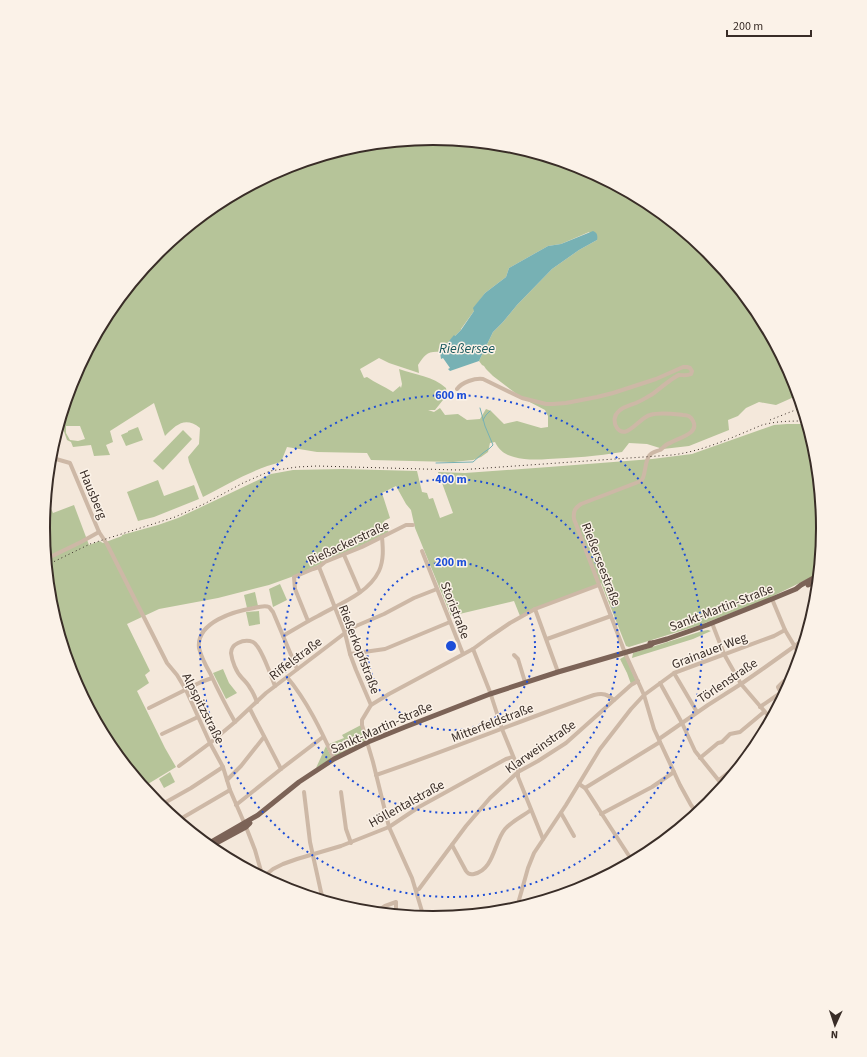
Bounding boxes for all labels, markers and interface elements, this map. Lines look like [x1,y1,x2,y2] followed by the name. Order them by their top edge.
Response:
[727,12,811,38] scale bar
[733,18,763,35] text: 200 m
[439,339,495,359] water label: Rießersee
[435,387,467,404] text: 600 m
[75,467,112,522] street label: Hausberg
[435,471,467,488] text: 400 m
[305,516,392,570] street label: Rießackerstraße
[577,520,625,609] street label: Rießerseestraße
[435,554,467,571] text: 200 m
[436,579,474,642] street label: Storistraße
[667,580,776,636] street label: Sankt-Martin-Straße
[334,602,384,696] street label: Rießerkopfstraße
[669,628,750,674] street label: Grainauer Weg
[265,633,326,685] street label: Riffelstraße
[444,639,458,653] centre of rings
[694,654,761,708] street label: Törlenstraße
[177,670,229,747] street label: Alpspitzstraße
[328,697,435,758] street label: Sankt-Martin-Straße
[449,699,536,747] street label: Mitterfeldstraße
[502,716,580,778] street label: Klarweinstraße
[365,776,448,832] street label: Höllentalstraße
[815,1005,855,1045] north arrow
[830,1027,839,1042] text: N

